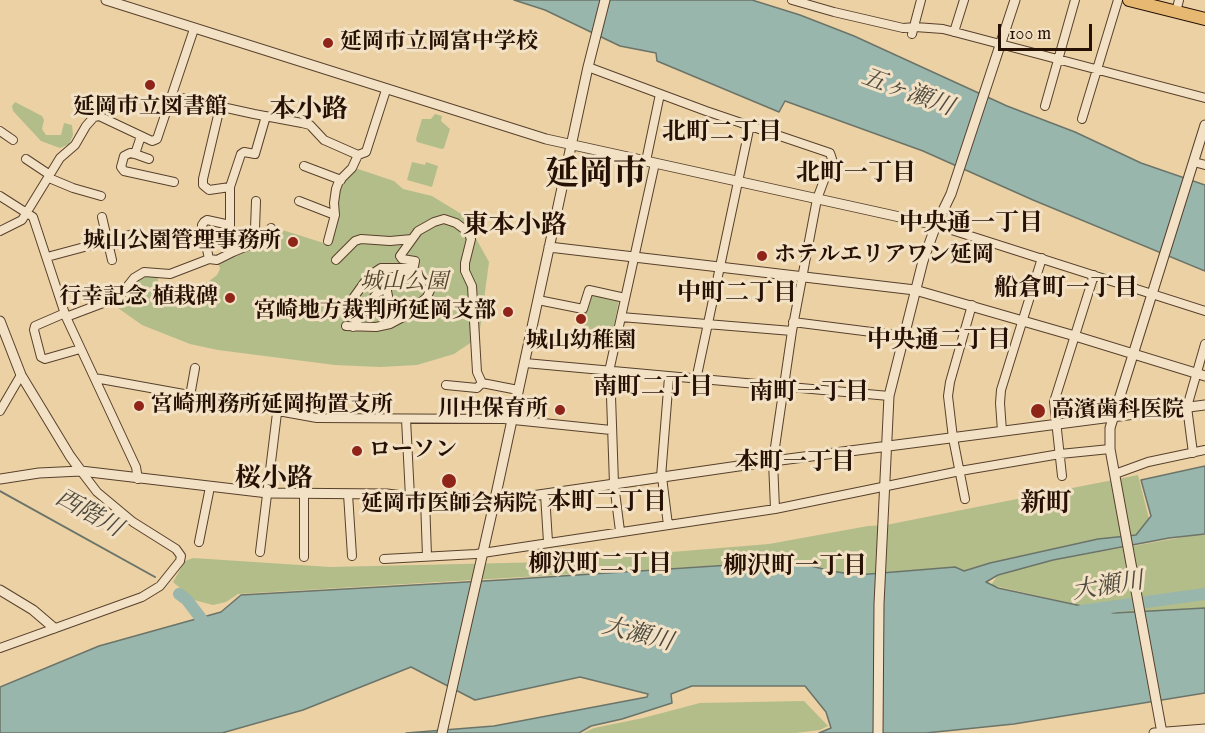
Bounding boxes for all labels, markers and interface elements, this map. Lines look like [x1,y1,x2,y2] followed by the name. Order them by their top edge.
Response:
[1001,12,1096,50] scale bar
[1009,23,1051,46] text: 100 m
[340,30,538,56] place label: 延岡市立岡富中学校
[321,36,335,50] marker: 延岡市立岡富中学校
[857,64,957,124] water label: 五ヶ瀬川
[143,78,157,92] marker: 延岡市立図書館
[73,95,227,121] place label: 延岡市立図書館
[270,96,348,128] district label: 本小路
[662,120,782,148] district label: 北町二丁目
[545,157,647,197] district label: 延岡市
[796,161,916,189] district label: 北町一丁目
[899,211,1043,239] district label: 中央通一丁目
[463,212,567,244] district label: 東本小路
[83,229,281,255] place label: 城山公園管理事務所
[286,235,300,249] marker: 城山公園管理事務所
[774,243,994,269] place label: ホテルエリアワン延岡
[755,249,769,263] marker: ホテルエリアワン延岡
[360,270,448,296] park label: 城山公園
[994,276,1138,304] district label: 船倉町一丁目
[677,281,797,309] district label: 中町二丁目
[59,285,218,311] place label: 行幸記念 植栽碑
[223,291,237,305] marker: 行幸記念 植栽碑
[254,299,496,325] place label: 宮崎地方裁判所延岡支部
[501,305,515,319] marker: 宮崎地方裁判所延岡支部
[574,312,588,326] marker: 城山幼稚園
[867,328,1011,356] district label: 中央通二丁目
[526,329,636,355] place label: 城山幼稚園
[593,375,713,403] district label: 南町二丁目
[749,380,869,408] district label: 南町一丁目
[151,393,393,419] place label: 宮崎刑務所延岡拘置支所
[438,397,548,423] place label: 川中保育所
[1052,398,1184,424] place label: 高濱歯科医院
[132,399,146,413] marker: 宮崎刑務所延岡拘置支所
[1029,402,1047,420] marker: 高濱歯科医院
[553,403,567,417] marker: 川中保育所
[369,438,457,464] place label: ローソン
[350,444,364,458] marker: ローソン
[735,450,855,478] district label: 本町一丁目
[235,465,313,497] district label: 桜小路
[440,472,458,490] marker: 延岡市医師会病院
[50,485,126,545] water label: 西階川
[547,490,667,518] district label: 本町二丁目
[1020,490,1072,522] district label: 新町
[361,492,537,518] place label: 延岡市医師会病院
[528,552,672,580] district label: 柳沢町二丁目
[723,554,867,582] district label: 柳沢町一丁目
[1070,568,1146,608] water label: 大瀬川
[599,613,675,659] water label: 大瀬川

